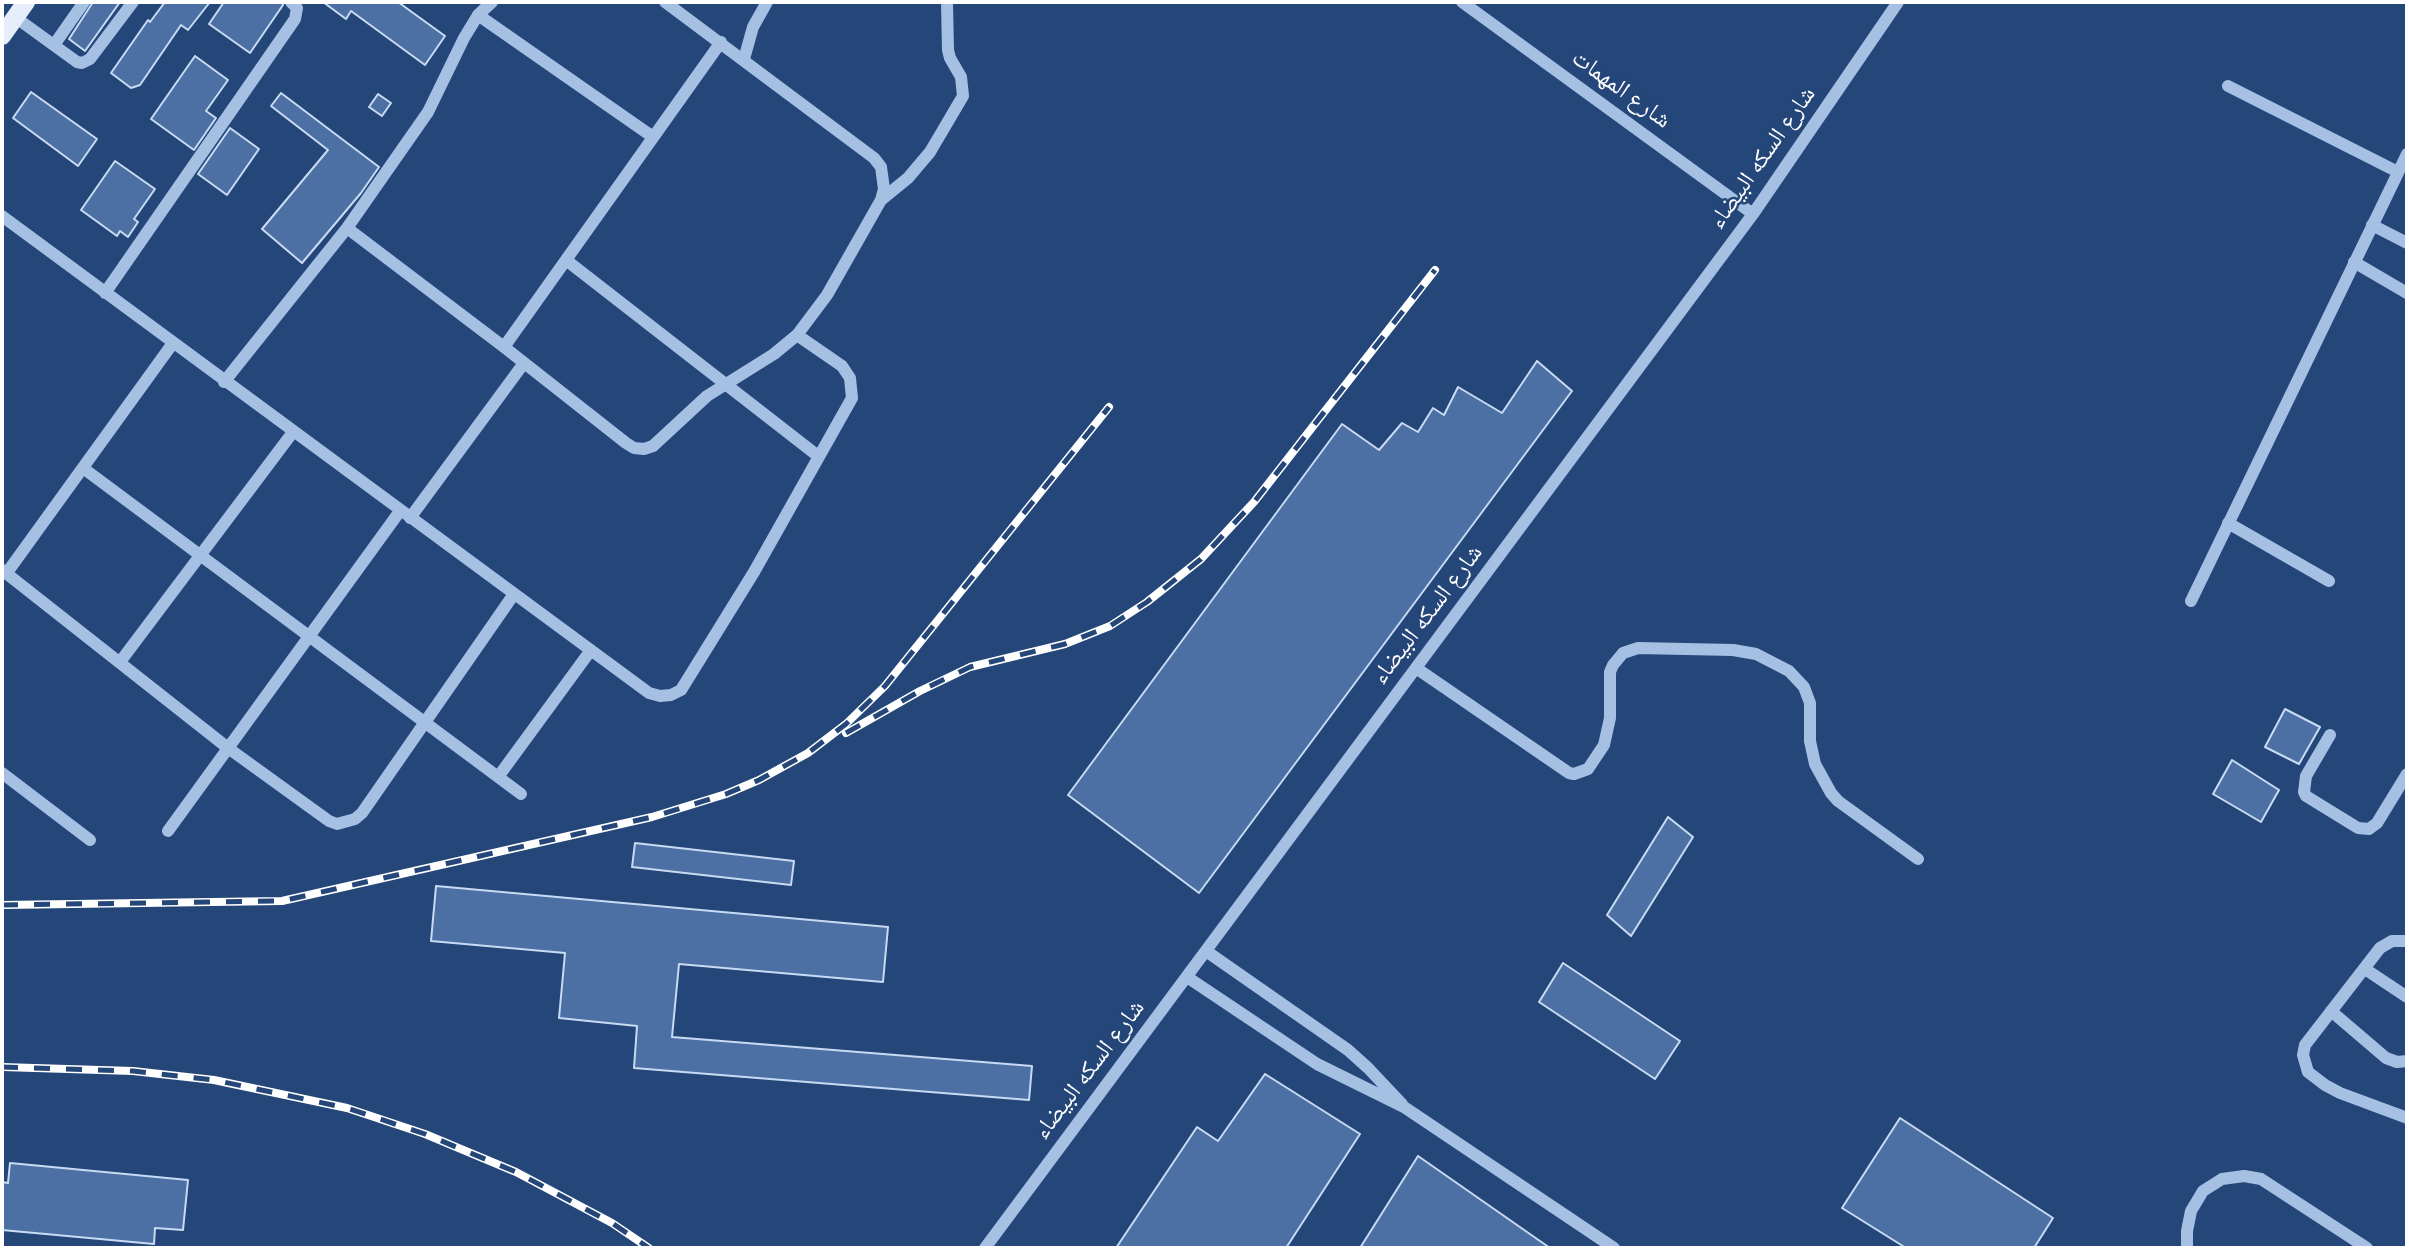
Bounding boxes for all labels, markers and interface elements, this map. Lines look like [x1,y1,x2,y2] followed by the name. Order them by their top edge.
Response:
[1565,45,1675,137] street label: شارع المهمات
[1704,82,1824,236] street label: شارع السكه البيضاء
[1367,541,1491,691] street label: شارع السكه البيضاء
[1029,996,1153,1146] street label: شارع السكه البيضاء

